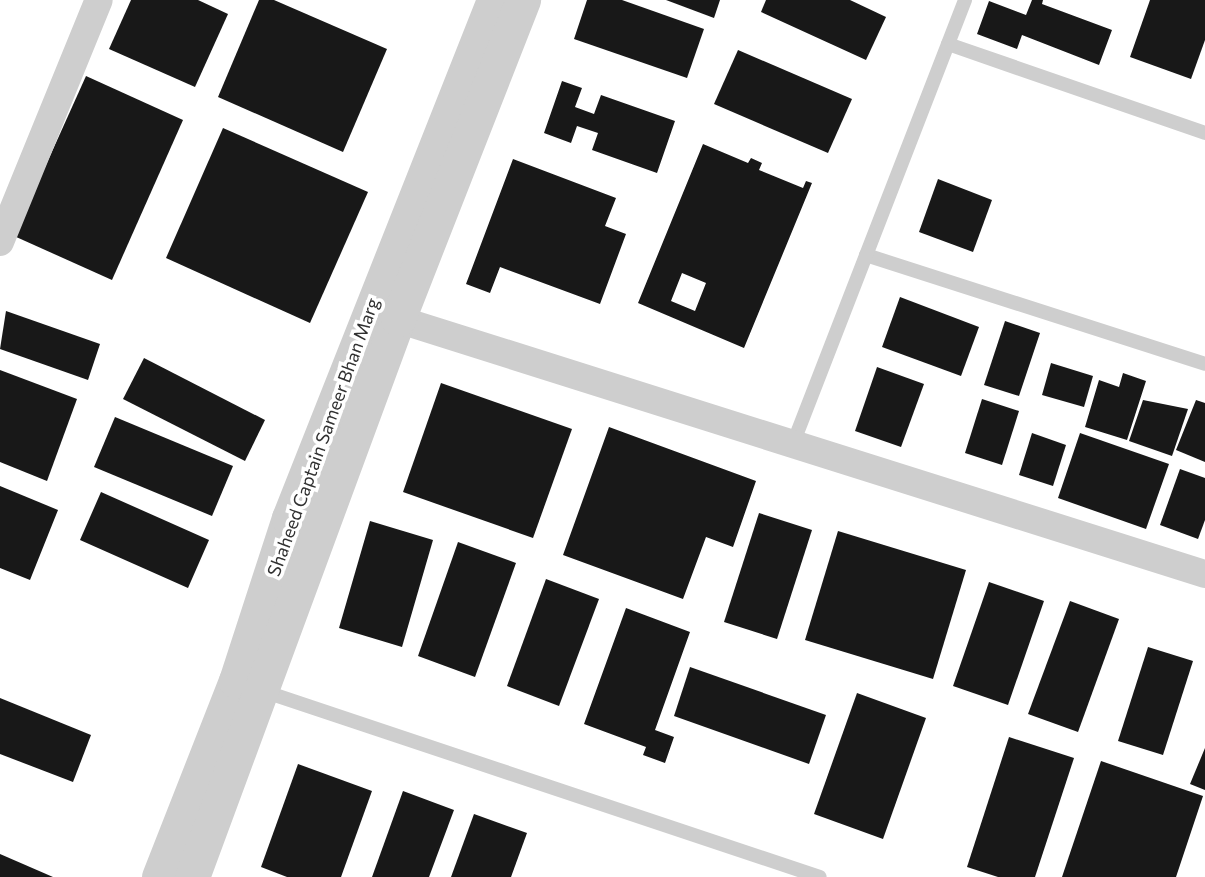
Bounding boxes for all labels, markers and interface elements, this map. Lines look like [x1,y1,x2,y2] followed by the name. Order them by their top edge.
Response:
[262,295,384,579] street label: Shaheed Captain Sameer Bhan Marg

